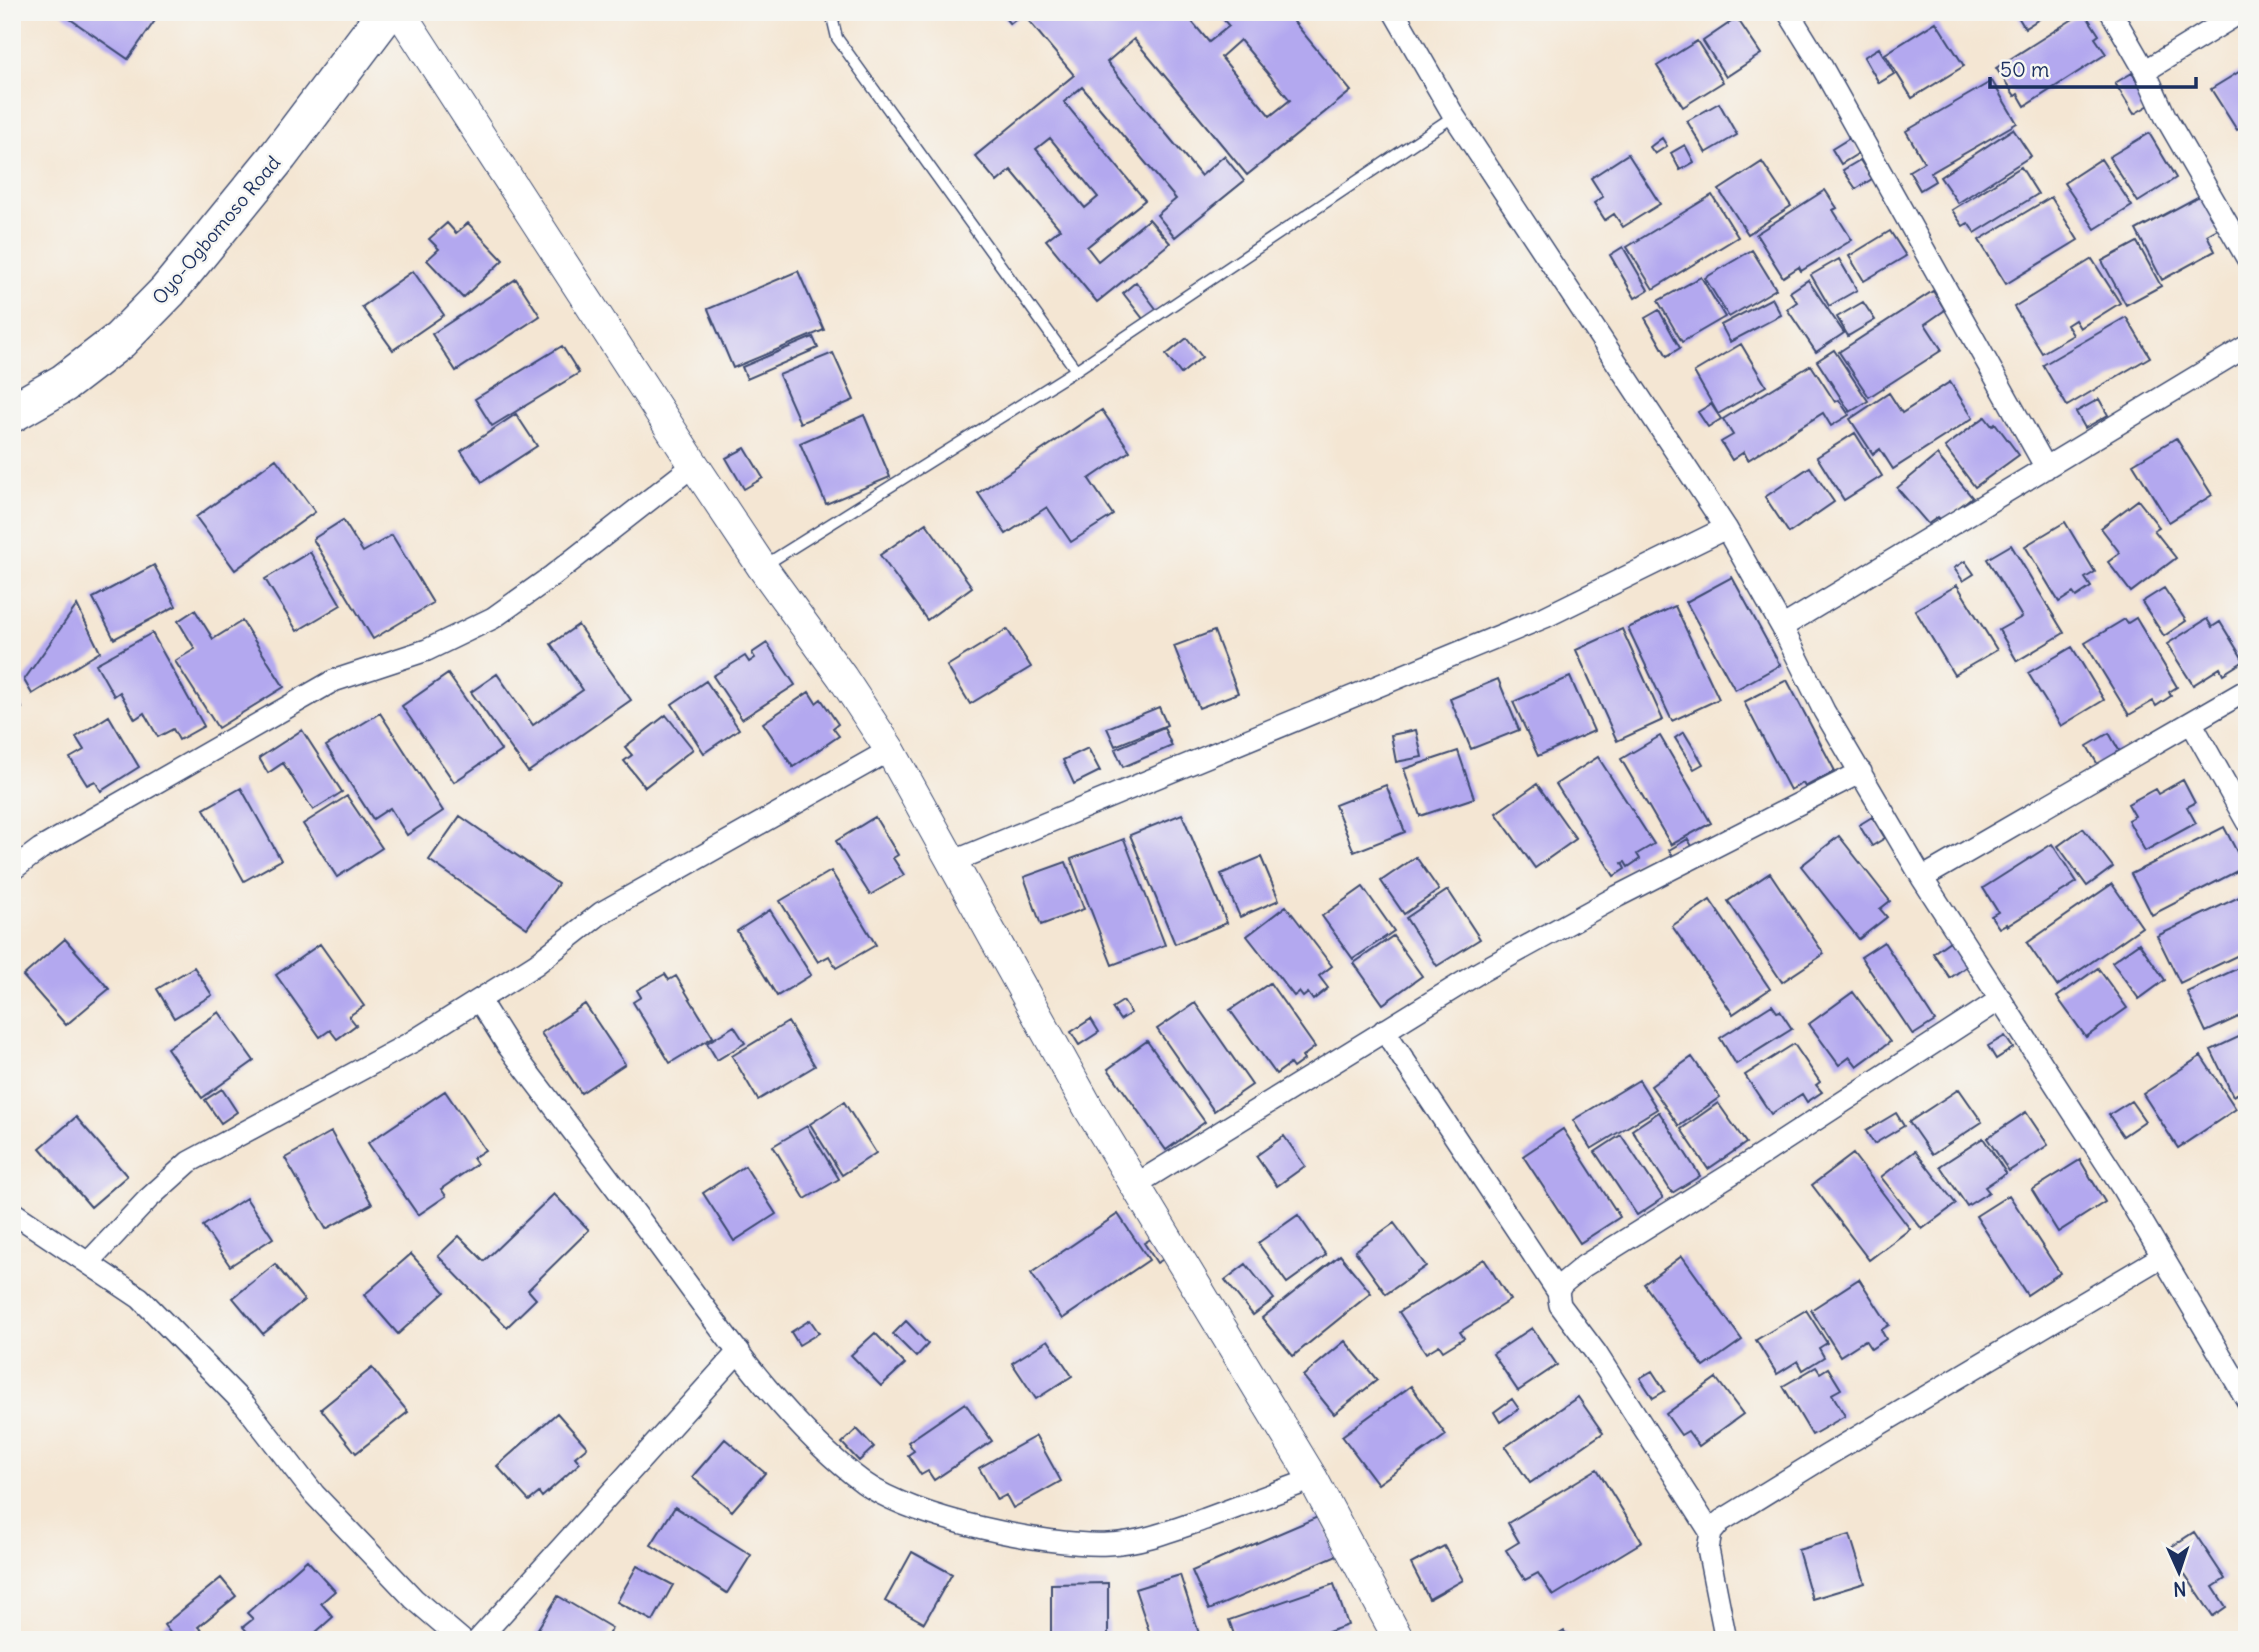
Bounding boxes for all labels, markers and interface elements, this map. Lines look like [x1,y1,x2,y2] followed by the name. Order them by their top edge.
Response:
[1990,46,2196,90] scale bar
[2000,56,2049,83] text: 50 m
[147,151,285,309] street label: Oyo-Ogbomoso Road
[2144,1536,2214,1606] north arrow
[2173,1577,2187,1601] text: N

